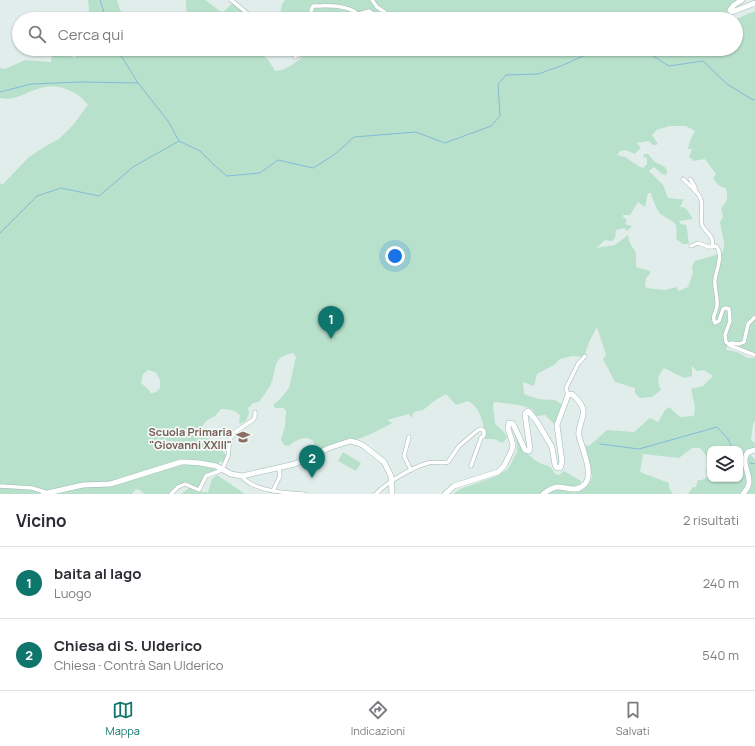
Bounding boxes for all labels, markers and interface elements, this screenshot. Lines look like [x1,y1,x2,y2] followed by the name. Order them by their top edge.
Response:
[12,12,743,56] search box
[26,23,48,45] icon: search
[58,24,124,45] text: Cerca qui
[385,246,405,266] your location
[318,306,344,339] pin: 1
[149,424,232,452] place label: Scuola Primaria "Giovanni XXIII"
[235,429,251,445] school or university icon: Scuola Primaria "Giovanni XXIII"
[299,445,325,478] pin: 2
[707,446,743,482] map controls
[707,446,743,482] button: layers
[16,509,67,532] text: Vicino
[683,511,739,529] text: 2 risultati
[54,563,141,584] text: baita al lago
[26,574,32,592] text: 1
[703,574,739,592] text: 240 m
[54,584,91,602] text: Luogo
[54,635,202,656] text: Chiesa di S. Ulderico
[25,646,33,664] text: 2
[702,646,739,664] text: 540 m
[54,656,223,674] text: Chiesa · Contrà San Ulderico
[105,699,140,738] tab: Mappa
[351,699,405,738] tab: Indicazioni
[616,699,650,738] tab: Salvati

